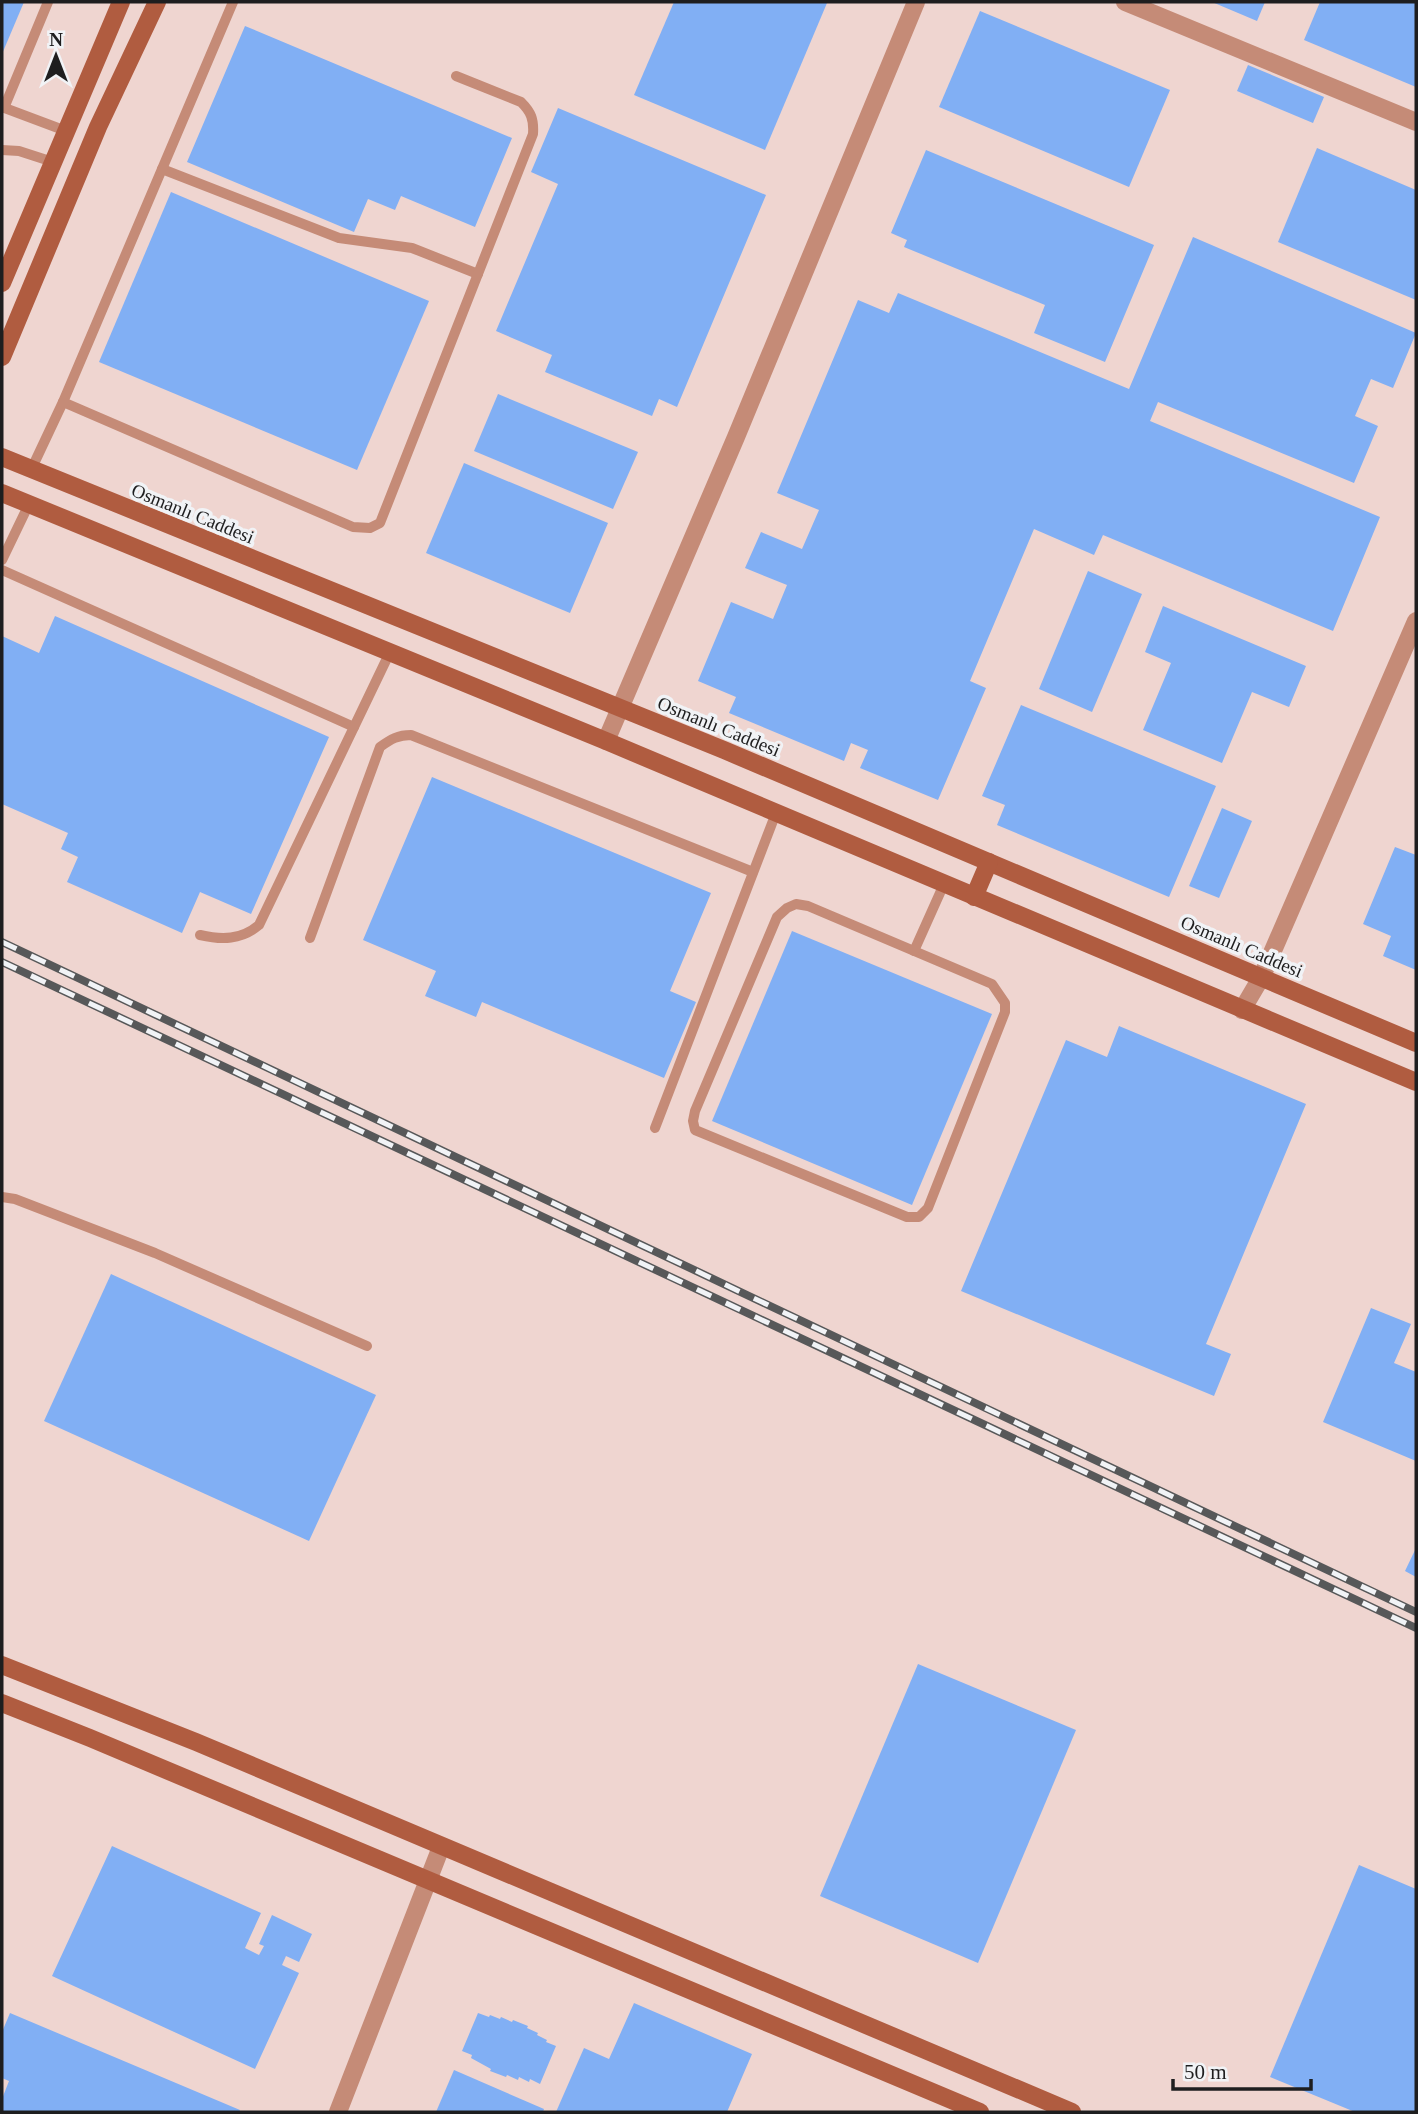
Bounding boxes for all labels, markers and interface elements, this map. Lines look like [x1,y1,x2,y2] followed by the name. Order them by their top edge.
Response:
[21,21,91,91] north arrow
[49,29,63,50] text: N
[128,479,257,548] street label: Osmanlı Caddesi
[654,692,783,761] street label: Osmanlı Caddesi
[1178,911,1306,982] street label: Osmanlı Caddesi
[1173,2048,1311,2092] scale bar
[1184,2060,1227,2084] text: 50 m

